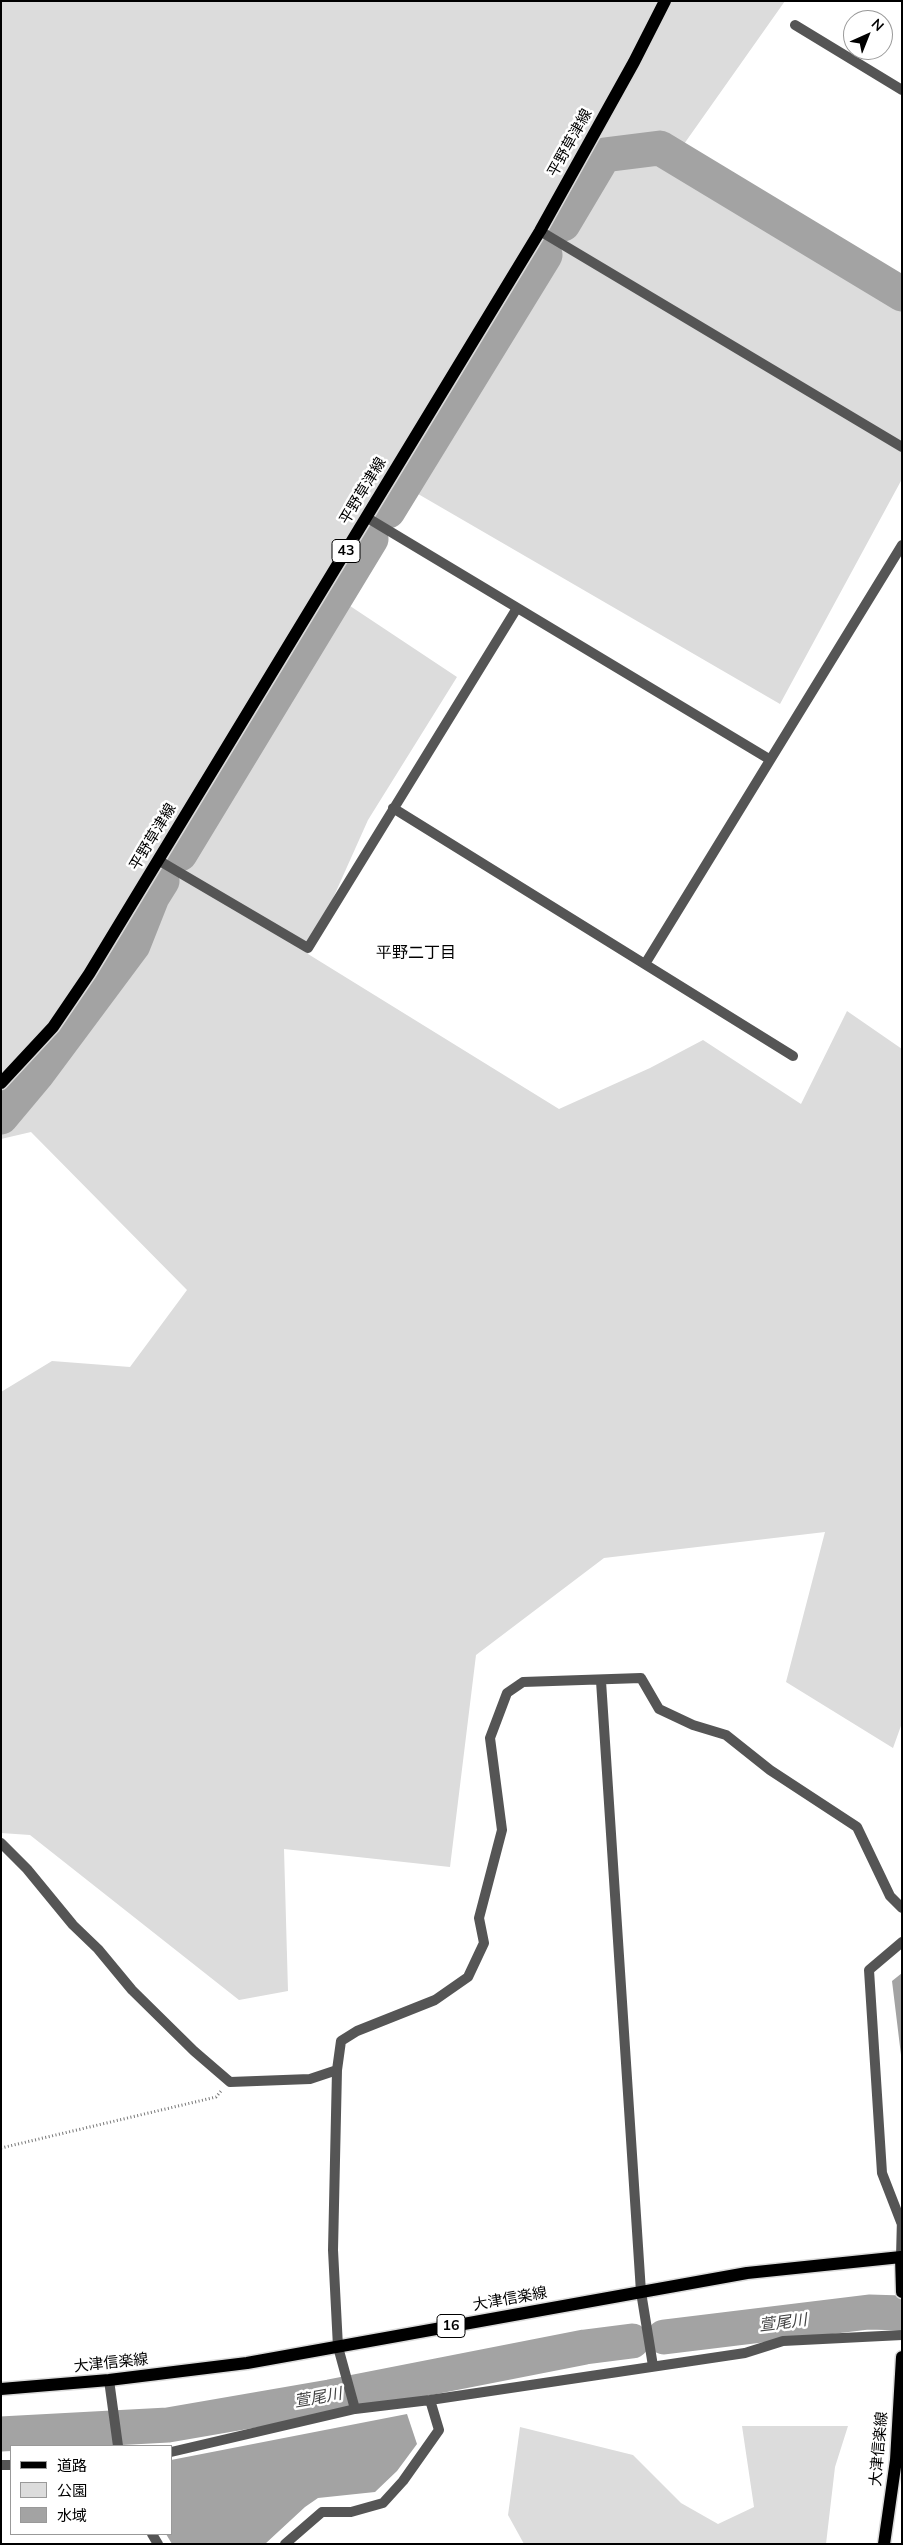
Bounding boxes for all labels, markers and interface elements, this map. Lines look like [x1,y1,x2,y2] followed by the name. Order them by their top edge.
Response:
[843,10,893,60] north arrow
[868,15,888,35] text: N
[544,106,596,180] street label: 平野草津線
[336,454,390,528] street label: 平野草津線
[332,540,360,562] road number: 43
[126,800,180,874] street label: 平野草津線
[376,943,456,963] district label: 平野二丁目
[472,2284,548,2314] street label: 大津信楽線
[758,2311,808,2335] water label: 萱尾川
[437,2314,465,2338] road number: 16
[73,2350,149,2376] street label: 大津信楽線
[293,2384,343,2412] water label: 萱尾川
[867,2411,891,2487] street label: 大津信楽線
[10,2445,172,2535] legend
[57,2456,87,2475] text: 道路
[57,2481,87,2500] text: 公園
[57,2506,87,2525] text: 水域

